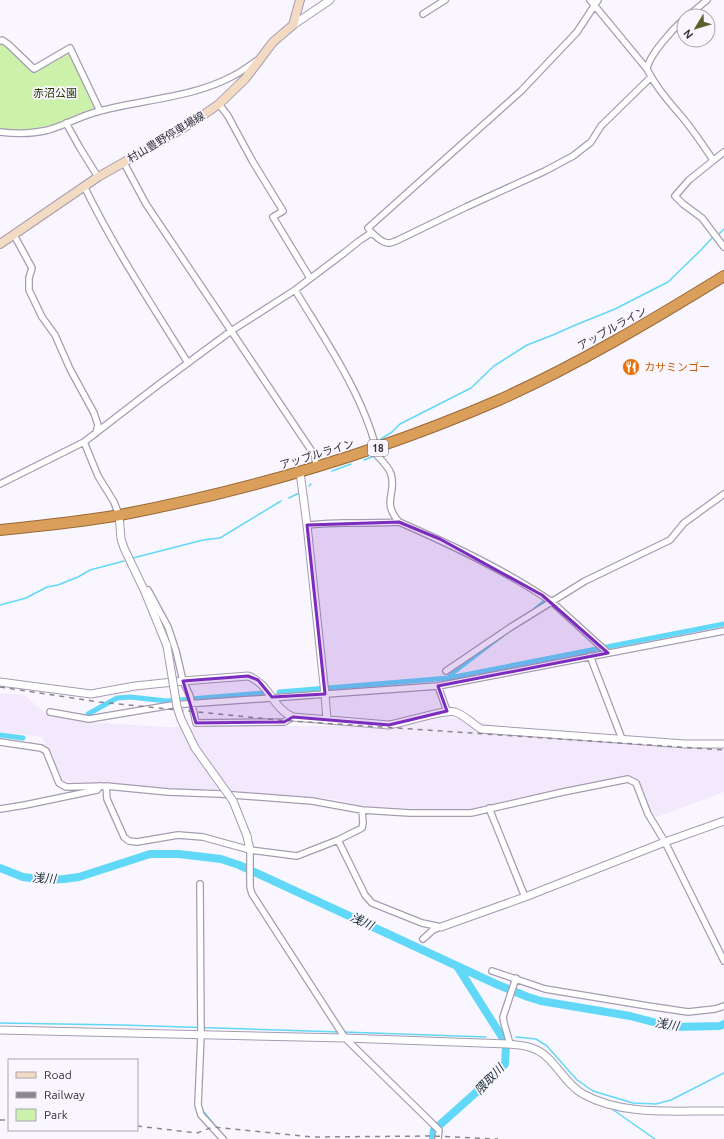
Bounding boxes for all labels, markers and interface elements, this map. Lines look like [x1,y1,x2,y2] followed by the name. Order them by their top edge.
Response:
[676,8,716,48] north arrow
[681,27,695,41] text: N
[33,87,77,99] park label: 赤沼公園
[125,109,207,165] street label: 村山豊野停車場線
[575,304,649,352] street label: アップルライン
[621,357,641,377] restaurant icon: カサミンゴー
[644,361,710,373] place label: カサミンゴー
[278,437,356,471] street label: アップルライン
[368,440,388,456] road number: 18
[32,871,58,885] water label: 浅川
[348,910,377,933] water label: 浅川
[654,1016,682,1033] water label: 浅川
[8,1059,138,1131] legend
[472,1060,507,1097] water label: 隈取川
[44,1068,72,1081] text: Road
[44,1088,85,1101] text: Railway
[44,1108,68,1121] text: Park

